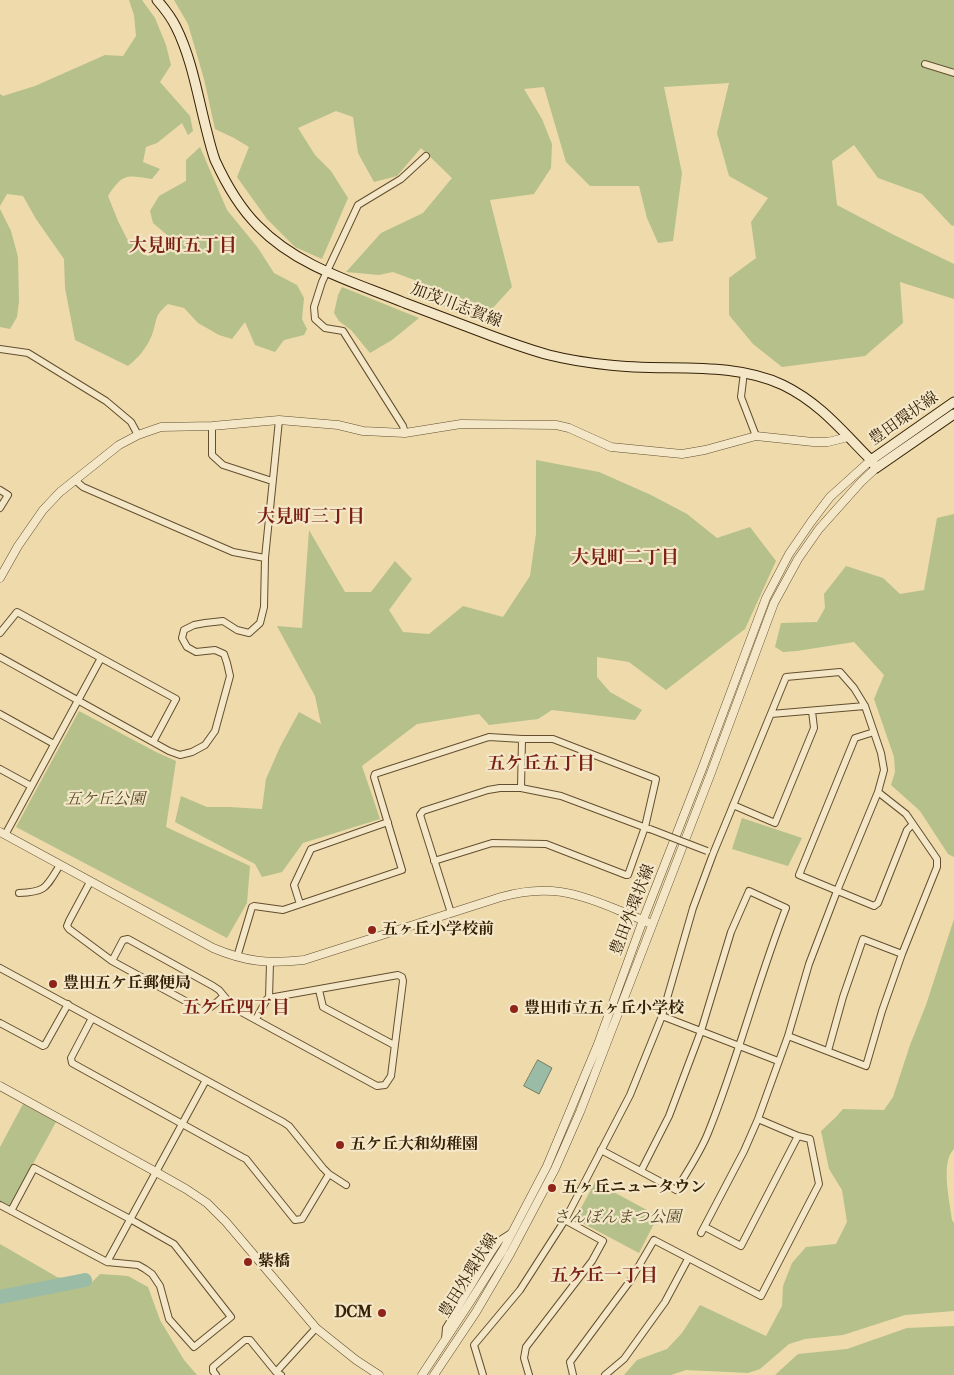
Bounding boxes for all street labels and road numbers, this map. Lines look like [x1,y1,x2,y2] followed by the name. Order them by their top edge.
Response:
[408,280,504,332] street label: 加茂川志賀線
[866,388,942,450] street label: 豊田環状線
[607,862,659,958] street label: 豊田外環状線
[435,1230,503,1322] street label: 豊田外環状線

